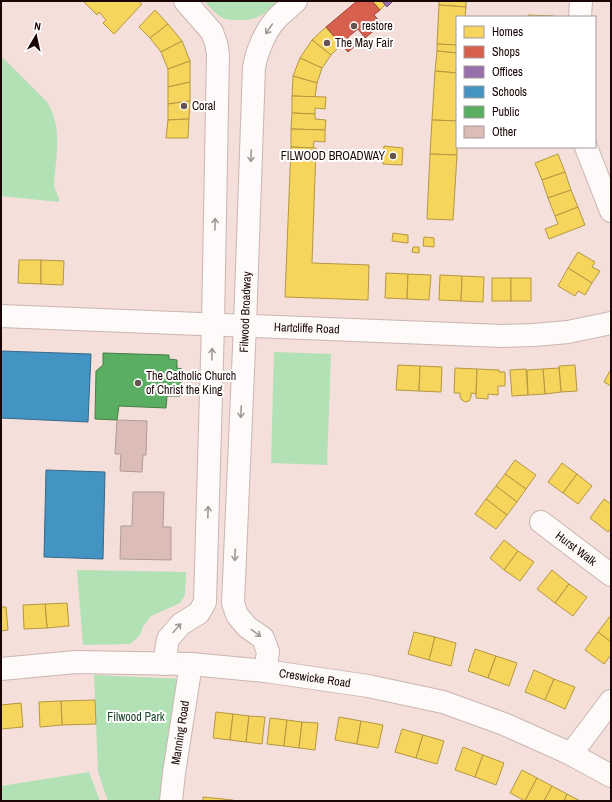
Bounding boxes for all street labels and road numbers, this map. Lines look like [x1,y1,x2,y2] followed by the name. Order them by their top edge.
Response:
[236,271,255,353] street label: Filwood Broadway
[274,319,340,338] street label: Hartcliffe Road
[552,528,600,569] street label: Hurst Walk
[278,665,352,691] street label: Creswicke Road
[167,699,193,766] street label: Manning Road

